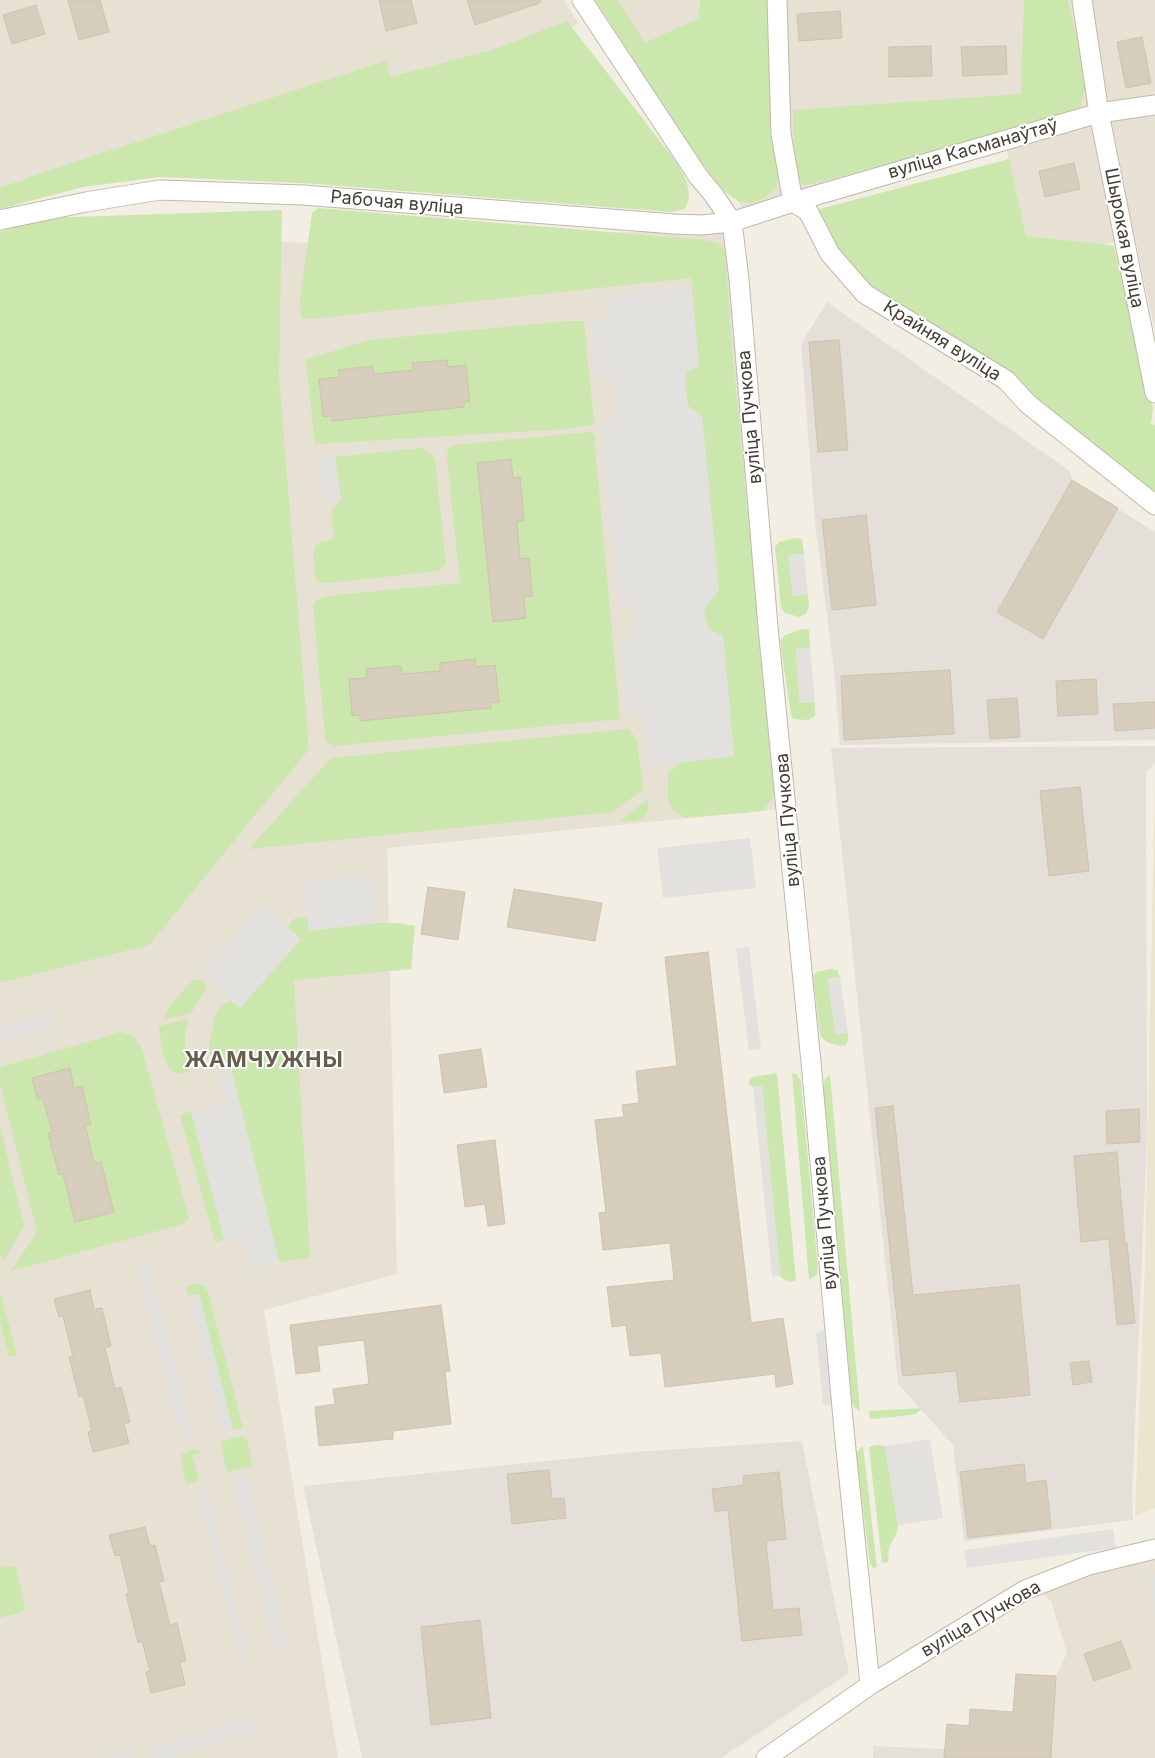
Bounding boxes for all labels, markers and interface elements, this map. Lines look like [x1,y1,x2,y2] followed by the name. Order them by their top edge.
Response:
[886,114,1060,184] street label: вуліца Касманаўтаў
[1100,166,1148,310] street label: Шырокая вуліца
[329,186,465,220] street label: Рабочая вуліца
[879,296,1005,386] street label: Крайняя вуліца
[733,349,767,485] street label: вуліца Пучкова
[771,752,805,888] street label: вуліца Пучкова
[183,1047,345,1073] district label: ЖАМЧУЖНЫ
[808,1155,842,1291] street label: вуліца Пучкова
[917,1576,1045,1662] street label: вуліца Пучкова

